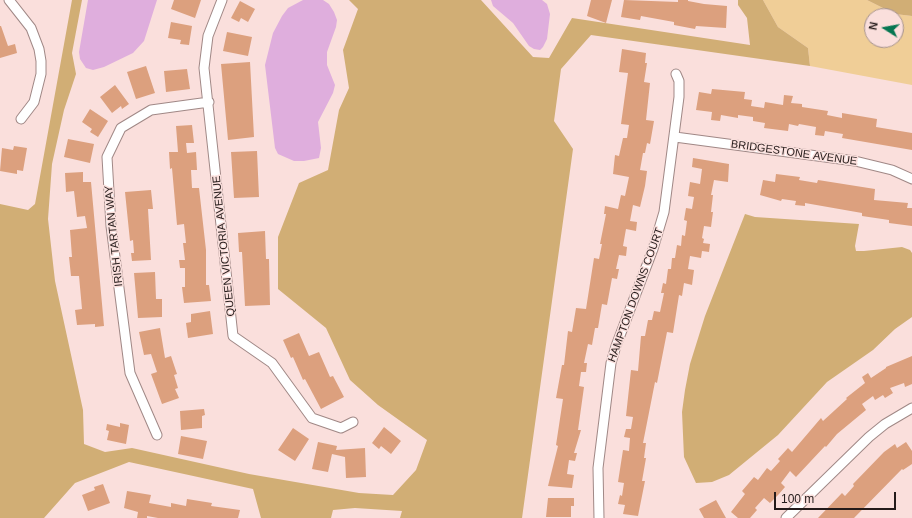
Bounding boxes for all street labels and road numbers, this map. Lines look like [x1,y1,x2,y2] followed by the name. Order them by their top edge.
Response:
[730,138,858,168] street label: BRIDGESTONE AVENUE
[210,175,238,317] street label: QUEEN VICTORIA AVENUE
[102,185,126,287] street label: IRISH TARTAN WAY
[606,226,666,364] street label: HAMPTON DOWNS COURT

